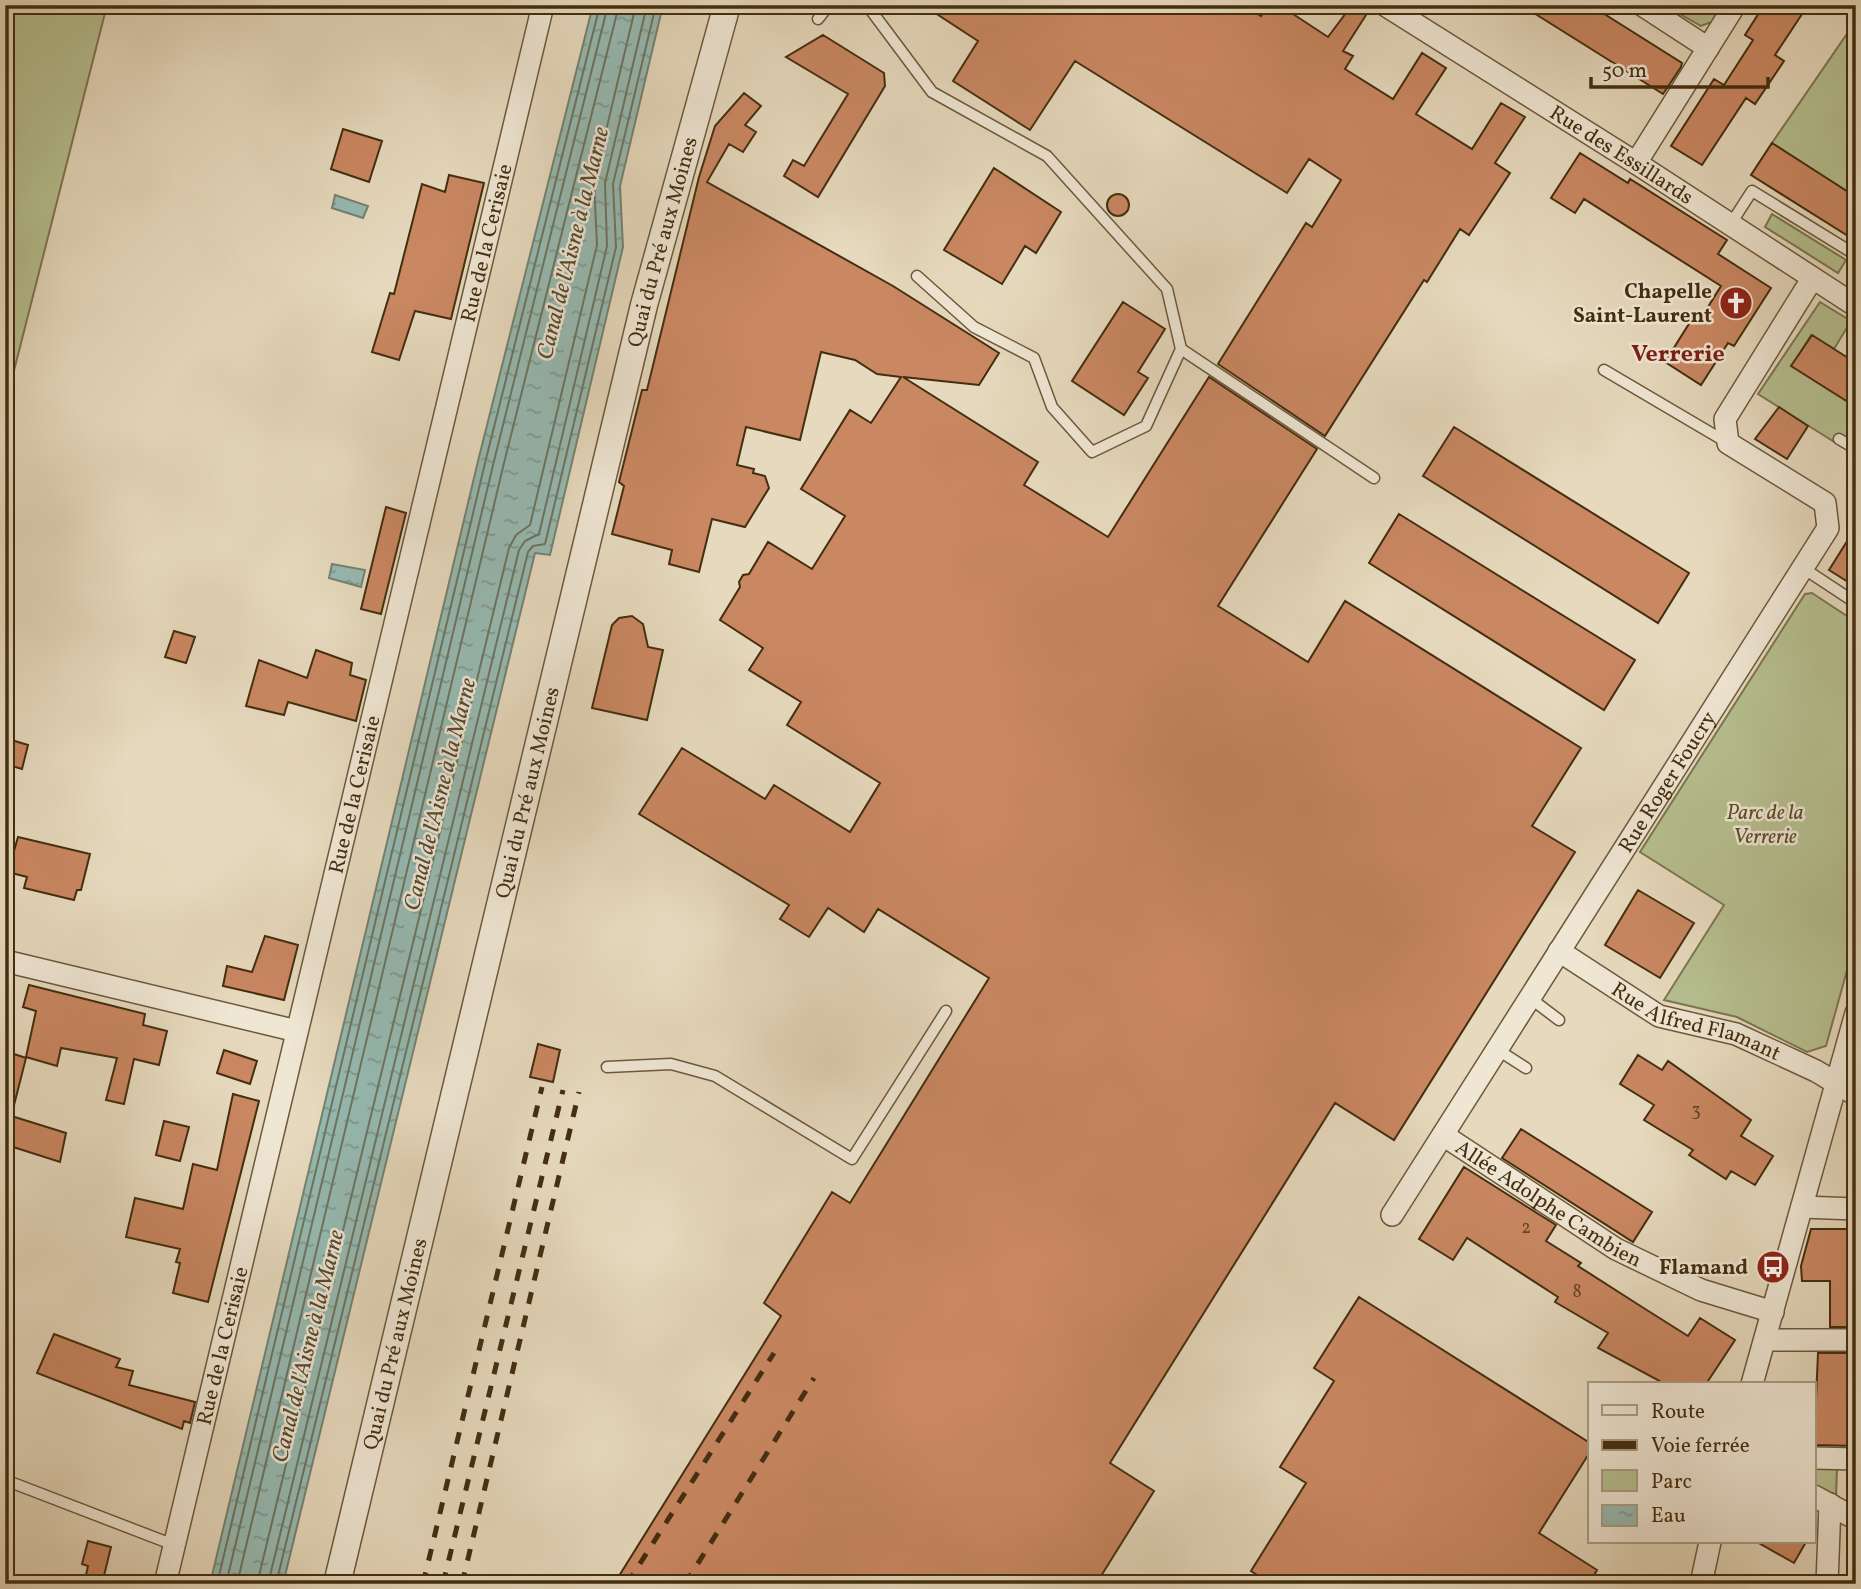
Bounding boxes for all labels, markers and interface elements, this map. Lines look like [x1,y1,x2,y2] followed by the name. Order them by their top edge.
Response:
[1591,46,1768,90] scale bar
[1602,57,1647,86] text: 50 m
[1544,99,1698,212] street label: Rue des Essillards
[530,123,618,363] water label: Canal de l'Aisne à la Marne
[621,134,706,350] street label: Quai du Pré aux Moines
[455,161,520,325] street label: Rue de la Cerisaie
[1573,278,1712,331] place label: Chapelle Saint-Laurent
[1717,284,1755,322] church icon: Chapelle Saint-Laurent
[1631,338,1725,372] district label: Verrerie
[397,674,485,914] water label: Canal de l'Aisne à la Marne
[489,684,568,902] street label: Quai du Pré aux Moines
[1612,706,1724,859] street label: Rue Roger Foucry
[323,712,388,877] street label: Rue de la Cerisaie
[1726,799,1804,852] park label: Parc de la Verrerie
[1605,976,1785,1069] street label: Rue Alfred Flamant
[1691,1099,1701,1124] house number: 3
[1449,1134,1646,1275] street label: Allée Adolphe Cambien
[1521,1216,1531,1241] house number: 2
[265,1226,353,1466] water label: Canal de l'Aisne à la Marne
[357,1235,436,1453] street label: Quai du Pré aux Moines
[1754,1248,1792,1286] bus stop icon: Flamand
[1659,1254,1748,1283] place label: Flamand
[191,1264,256,1428] street label: Rue de la Cerisaie
[1572,1280,1582,1305] house number: 8
[1588,1382,1815,1544] legend
[1651,1398,1705,1427] text: Route
[1651,1432,1750,1461] text: Voie ferrée
[1651,1468,1692,1497] text: Parc
[1651,1502,1686,1531] text: Eau

